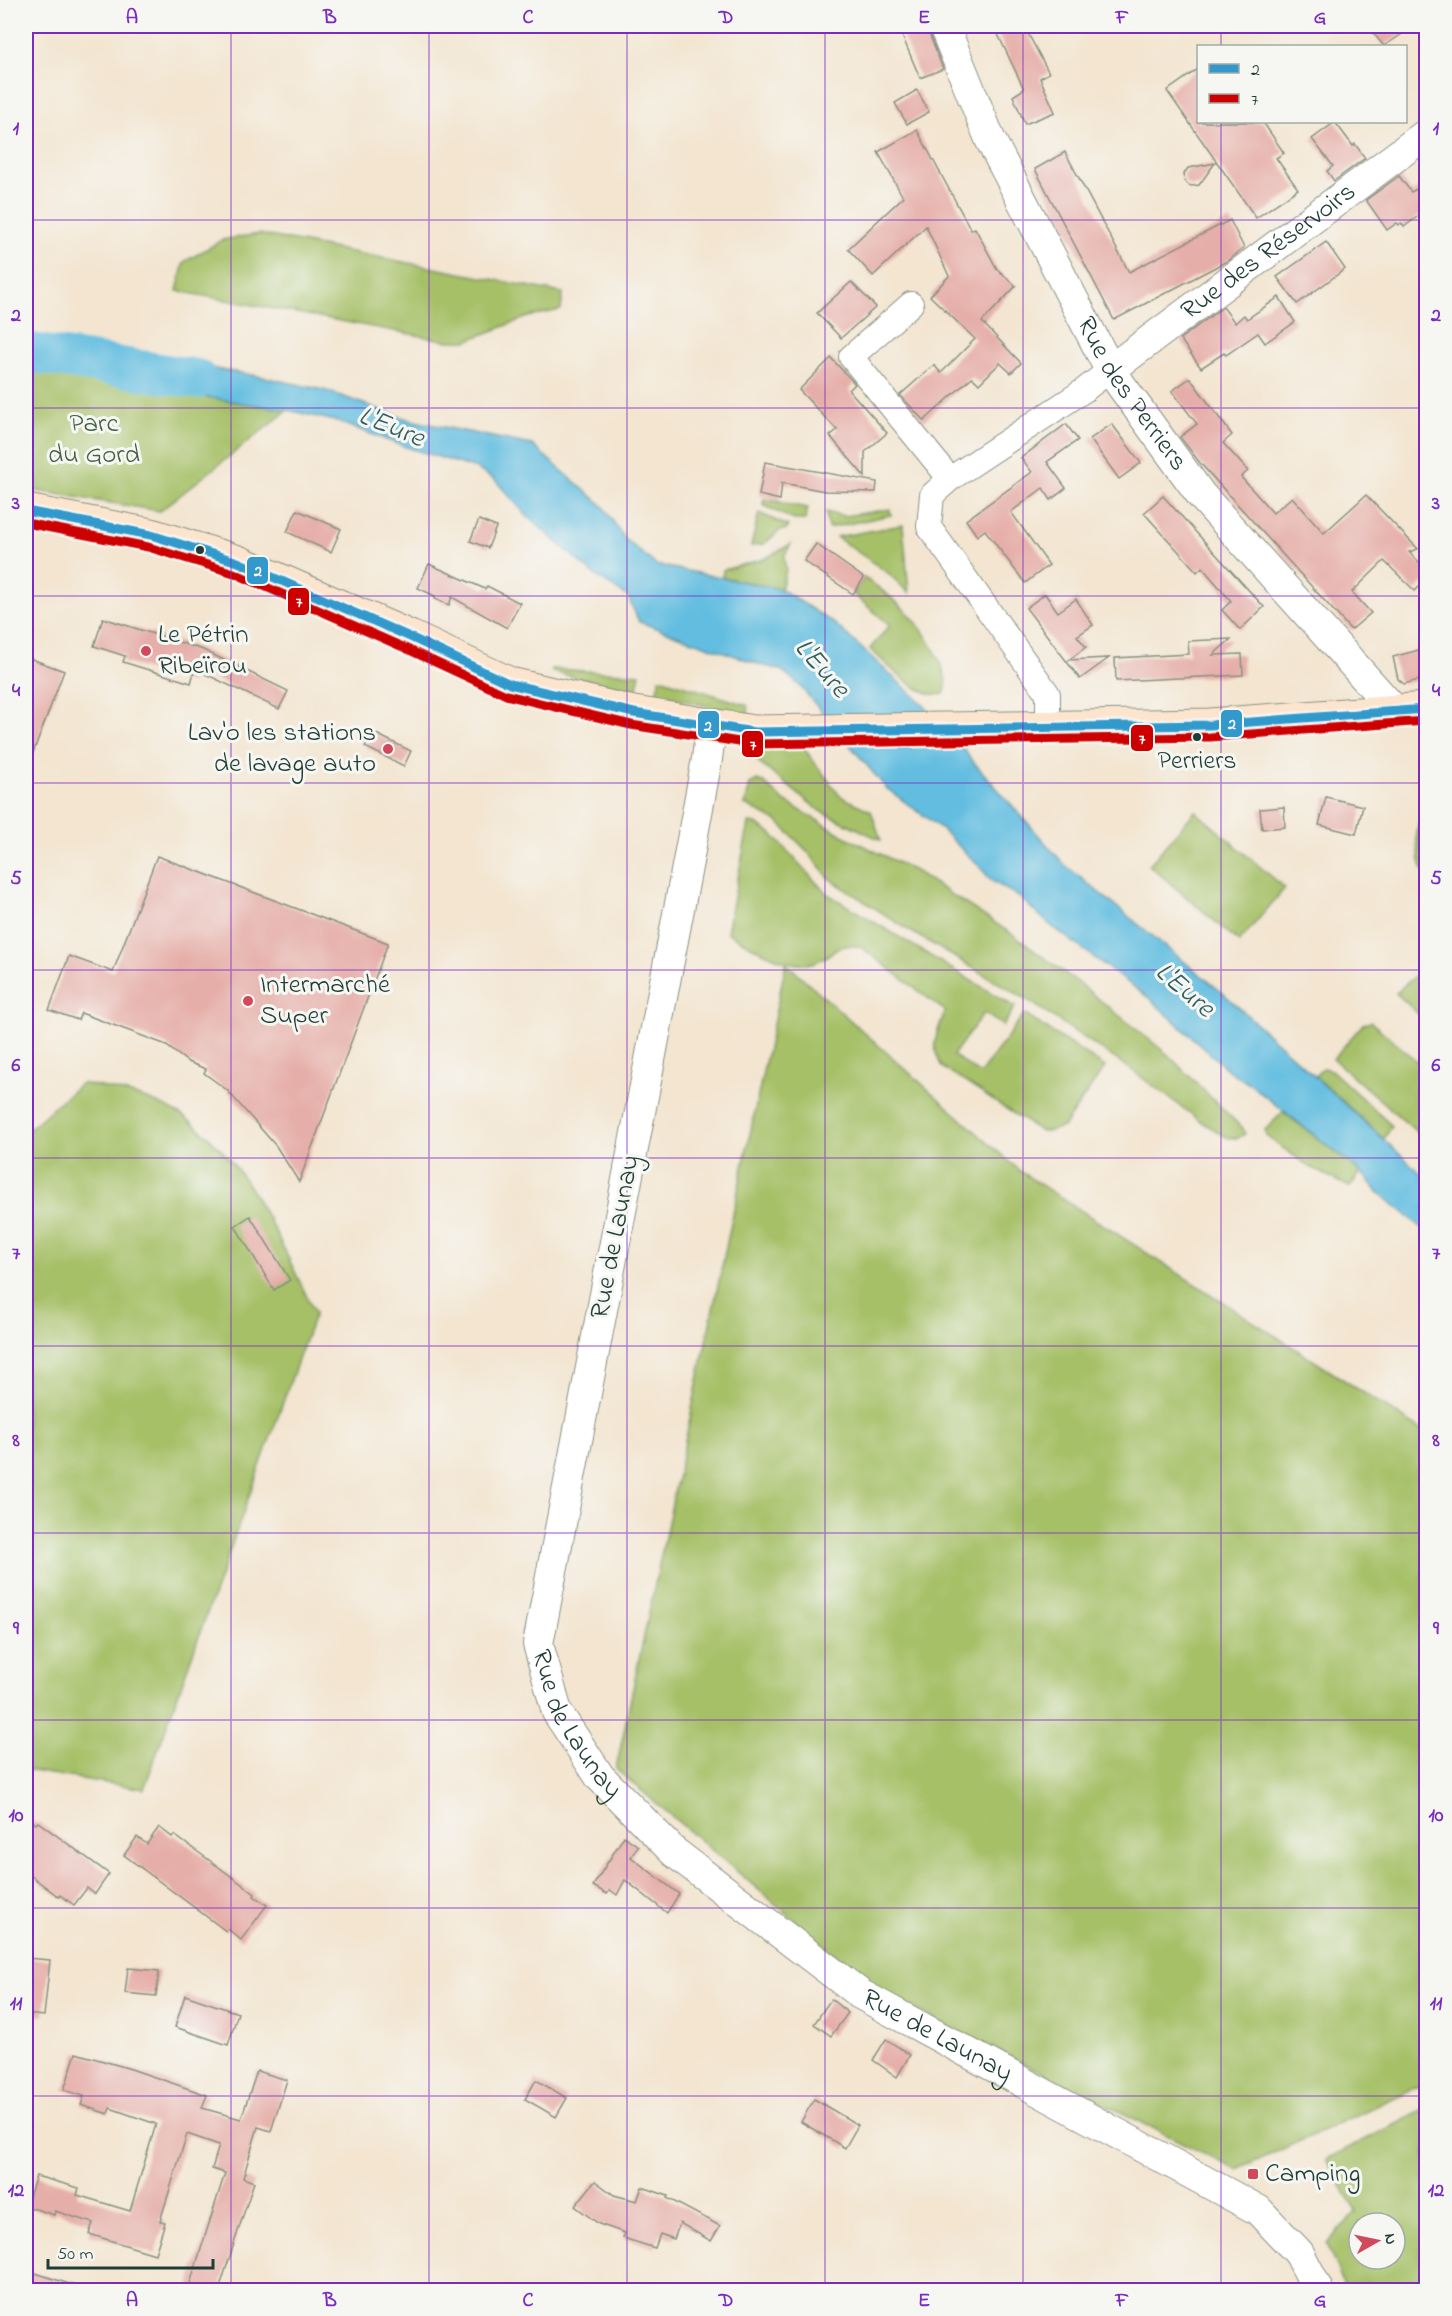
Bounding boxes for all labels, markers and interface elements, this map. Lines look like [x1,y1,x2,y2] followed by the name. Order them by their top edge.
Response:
[126,4,138,33] text: A
[322,4,337,33] text: B
[523,4,534,33] text: C
[718,4,733,33] text: D
[918,4,930,33] text: E
[1115,4,1129,33] text: F
[1314,4,1327,33] text: G
[1197,45,1407,123] legend
[1251,58,1260,84] text: 2
[1251,88,1259,114] text: 7
[13,115,20,144] text: 1
[1433,115,1440,144] text: 1
[1173,173,1364,330] street label: Rue des Réservoirs
[10,302,21,331] text: 2
[1430,302,1441,331] text: 2
[1066,310,1197,479] street label: Rue des Perriers
[352,396,431,460] water label: L'Eure
[48,405,140,475] park label: Parc du Gord
[11,490,20,519] text: 3
[1431,490,1440,519] text: 3
[194,544,206,556] unlabelled marker
[246,556,269,585] line badge: 2
[253,560,262,584] text: 2
[287,587,310,616] line badge: 7
[296,591,303,615] text: 7
[158,616,249,686] place label: Le Pétrin Ribeïrou
[783,630,860,709] water label: L'Eure
[139,644,153,658] marker: Le Pétrin Ribeïrou
[12,677,21,706] text: 4
[1432,677,1441,706] text: 4
[1220,709,1243,738] line badge: 2
[697,710,720,739] line badge: 2
[1227,713,1236,737] text: 2
[188,714,376,784] place label: Lav'o les stations de lavage auto
[703,715,712,739] text: 2
[1130,724,1154,752] line badge: 7
[1139,728,1146,752] text: 7
[741,730,764,758] line badge: 7
[1191,731,1203,743] marker: Perriers
[750,734,757,758] text: 7
[381,742,395,756] marker: Lav'o les stations de lavage auto
[1158,743,1236,781] place label: Perriers
[10,865,22,894] text: 5
[1430,865,1442,894] text: 5
[1145,953,1224,1030] water label: L'Eure
[260,966,391,1036] place label: Intermarché Super
[241,994,255,1008] marker: Intermarché Super
[12,1052,21,1081] text: 6
[1432,1052,1441,1081] text: 6
[581,1152,651,1322] street label: Rue de Launay
[12,1240,21,1269] text: 7
[1432,1240,1441,1269] text: 7
[11,1427,20,1456] text: 8
[1431,1427,1440,1456] text: 8
[12,1615,20,1644] text: 9
[1432,1615,1440,1644] text: 9
[521,1645,631,1808] street label: Rue de Launay
[9,1802,24,1831] text: 10
[1429,1802,1444,1831] text: 10
[855,1979,1020,2093] street label: Rue de Launay
[10,1990,23,2019] text: 11
[1430,1990,1443,2019] text: 11
[1265,2155,1360,2194] place label: Camping
[1246,2167,1260,2181] marker: Camping
[8,2177,24,2206] text: 12
[1428,2177,1444,2206] text: 12
[1347,2211,1407,2271] north arrow
[48,2232,213,2270] scale bar
[1377,2232,1403,2246] text: N
[57,2242,94,2268] text: 50 m
[126,2287,138,2316] text: A
[322,2287,337,2316] text: B
[523,2287,534,2316] text: C
[718,2287,733,2316] text: D
[918,2287,930,2316] text: E
[1115,2287,1129,2316] text: F
[1314,2287,1327,2316] text: G

